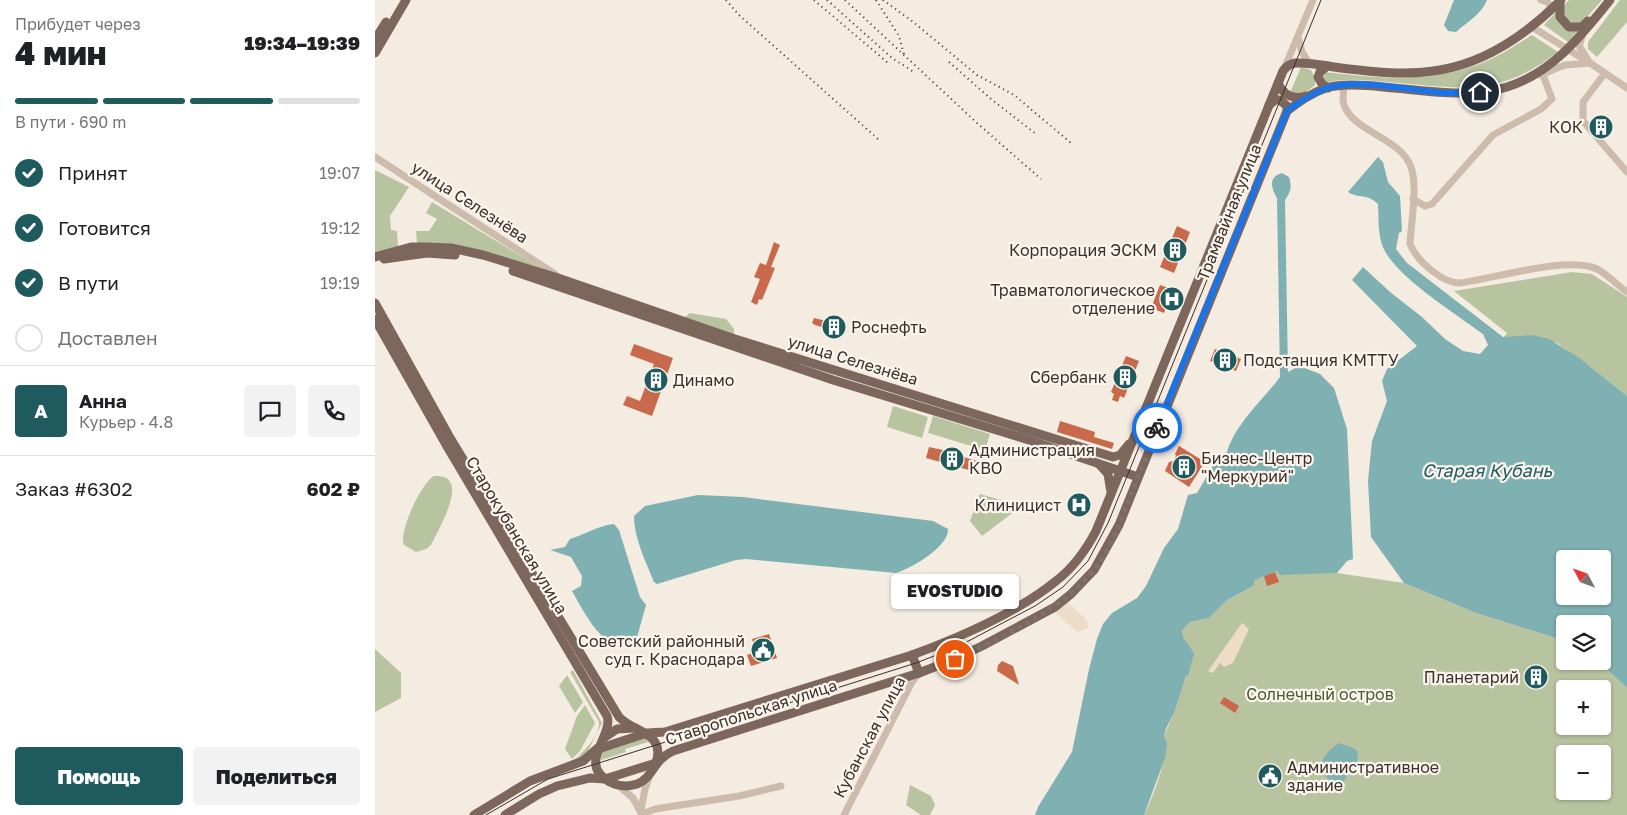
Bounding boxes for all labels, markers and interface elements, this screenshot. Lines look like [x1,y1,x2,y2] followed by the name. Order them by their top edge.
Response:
[15,14,141,34] text: Прибудет через
[244,31,360,54] text: 19:34–19:39
[15,34,107,72] text: 4 мин
[1459,71,1501,113] pin
[1466,78,1494,106] icon: home
[15,112,126,132] text: В пути · 690 m
[1588,114,1614,140] building icon: КОК
[1549,117,1583,137] place label: КОК
[1192,141,1266,283] street label: Трамвайная улица
[408,157,532,247] street label: улица Селезнёва
[15,159,43,187] icon: check
[58,161,127,184] text: Принят
[319,163,360,183] text: 19:07
[15,214,43,242] icon: check
[58,216,151,239] text: Готовится
[321,218,360,238] text: 19:12
[1162,237,1188,263] building icon: Корпорация ЭСКМ
[1009,240,1157,260] place label: Корпорация ЭСКМ
[15,269,43,297] icon: check
[58,271,119,294] text: В пути
[320,273,360,293] text: 19:19
[990,280,1155,318] place label: Травматологическое отделение
[1159,286,1185,312] hospital icon: Травматологическое отделение
[821,314,847,340] building icon: Роснефть
[851,317,927,337] place label: Роснефть
[58,326,158,349] text: Доставлен
[786,331,920,389] street label: улица Селезнёва
[1212,347,1238,373] building icon: Подстанция КМТТУ
[1243,350,1399,370] place label: Подстанция КМТТУ
[1112,364,1138,390] building icon: Сбербанк
[643,367,669,393] building icon: Динамо
[1030,367,1107,387] place label: Сбербанк
[673,370,734,390] place label: Динамо
[244,385,296,437] button: chat
[308,385,360,437] button: phone
[79,389,127,412] text: Анна
[34,399,48,422] text: А
[1132,403,1182,453] courier
[79,412,173,432] text: Курьер · 4.8
[1143,414,1171,442] icon: bike
[969,440,1095,478] place label: Администрация КВО
[939,446,965,472] building icon: Администрация КВО
[1201,448,1313,486] place label: Бизнес-Центр "Меркурий"
[462,453,572,617] street label: Старокубанская улица
[1171,454,1197,480] building icon: Бизнес-Центр "Меркурий"
[1422,459,1553,481] water label: Старая Кубань
[15,477,132,500] text: Заказ #6302
[306,477,360,500] text: 602 ₽
[1066,492,1092,518] hospital icon: Клиницист
[975,495,1061,515] place label: Клиницист
[1556,550,1611,605] north arrow
[1556,550,1611,800] map controls
[891,574,1019,609] callout: EVOSTUDIO
[907,581,1003,601] text: EVOSTUDIO
[1556,615,1611,670] button: layers
[578,631,745,669] place label: Советский районный суд г. Краснодара
[750,637,776,663] public building icon: Советский районный суд г. Краснодара
[934,638,976,680] pin
[941,645,969,673] icon: bag
[1523,664,1549,690] building icon: Планетарий
[1424,667,1519,687] place label: Планетарий
[829,673,909,801] street label: Кубанская улица
[662,675,840,749] street label: Ставропольская улица
[1556,680,1611,735] button: +
[1246,684,1394,704] park label: Солнечный остров
[1556,745,1611,800] button: −
[15,747,183,805] button: Помощь
[193,747,360,805] button: Поделиться
[1287,757,1439,795] place label: Административное здание
[1257,763,1283,789] public building icon: Административное здание

